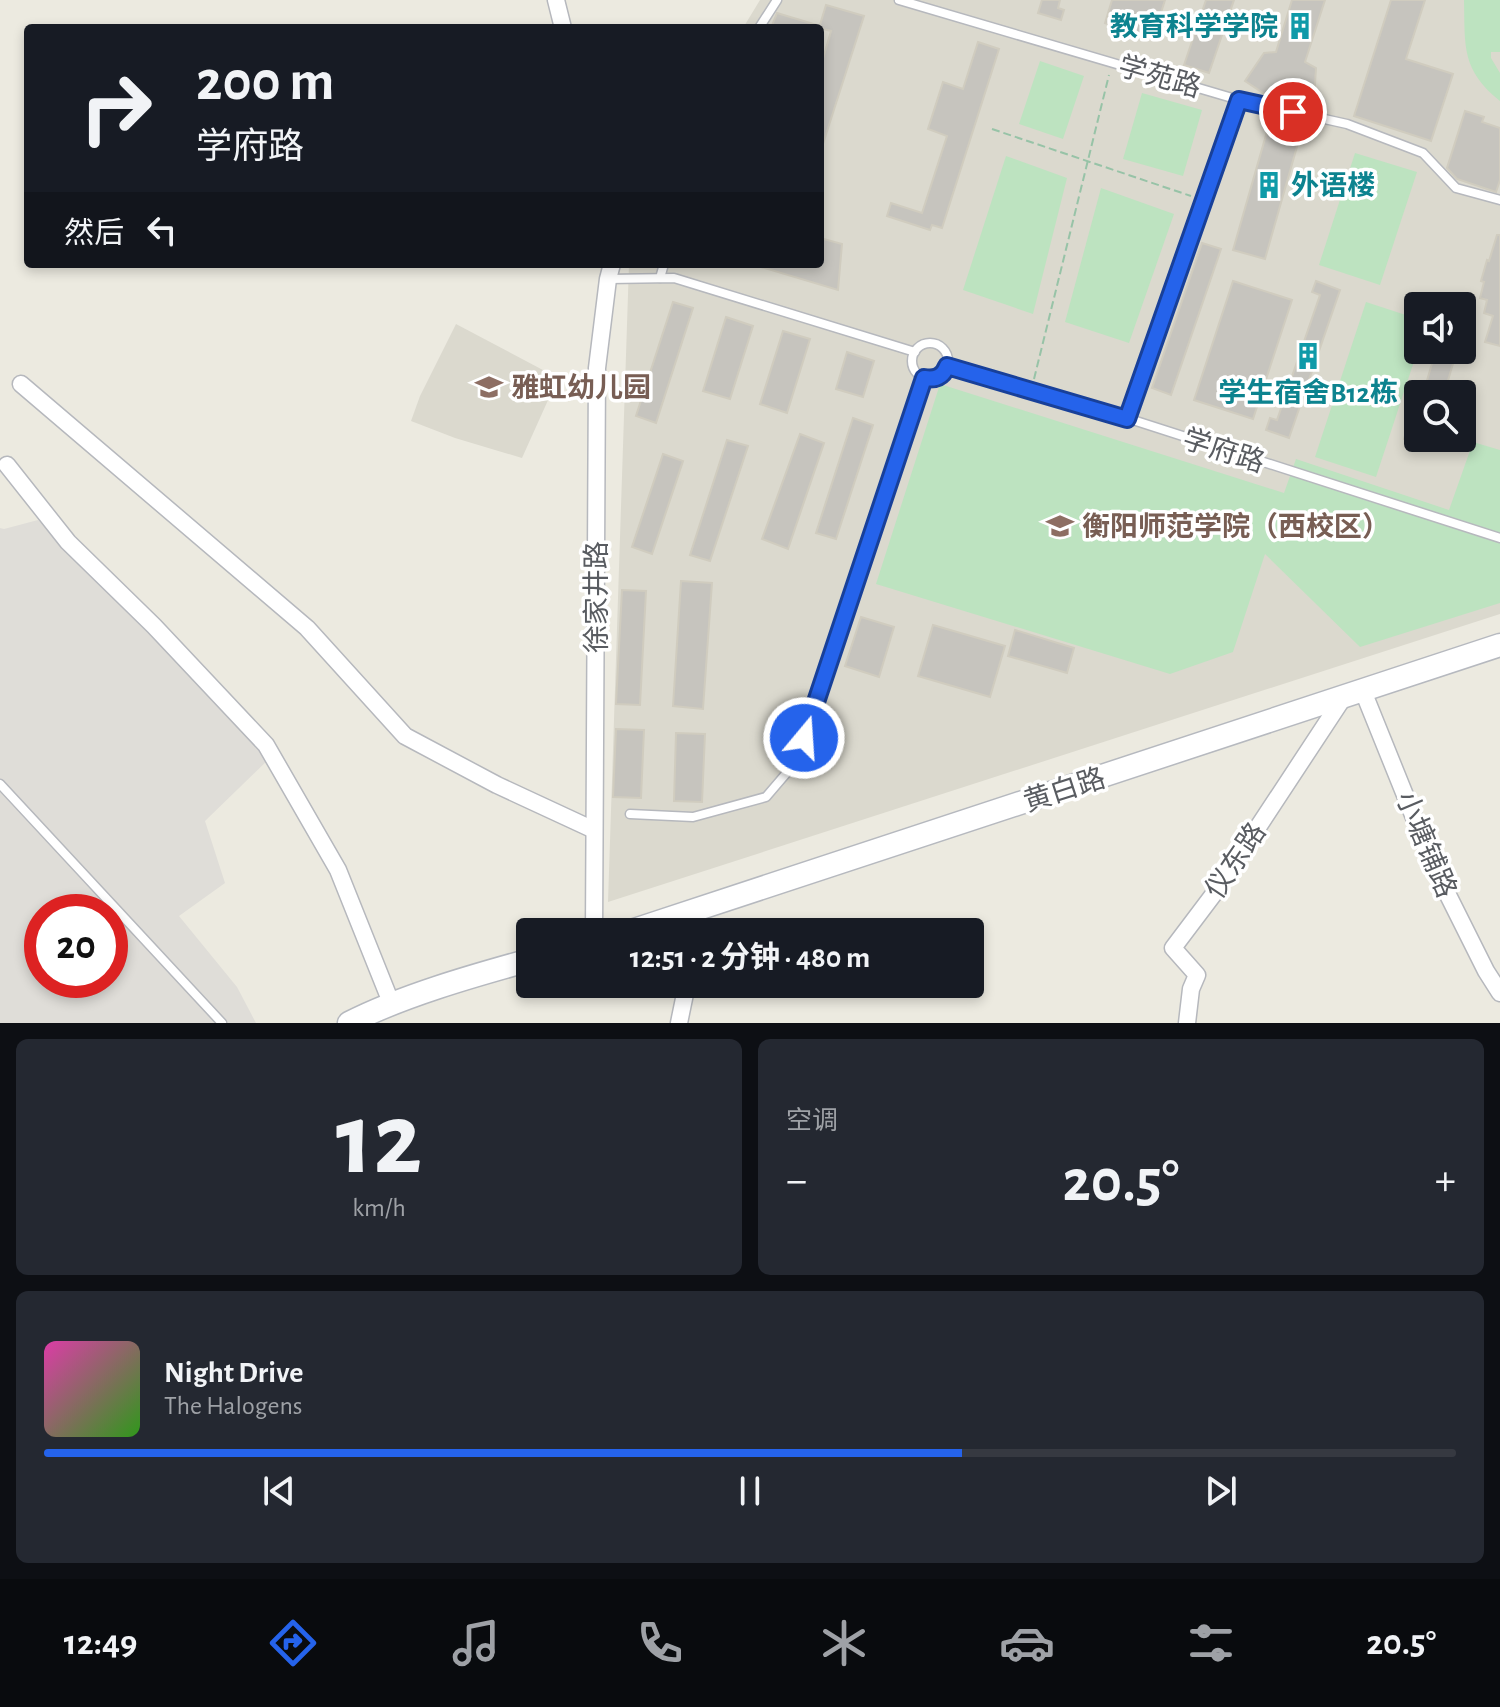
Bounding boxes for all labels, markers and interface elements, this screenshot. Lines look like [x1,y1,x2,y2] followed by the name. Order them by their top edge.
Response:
[1110,11,1278,42] place label: 教育科学学院
[1285,11,1315,41] building icon: 教育科学学院
[1115,51,1204,103] street label: 学苑路
[196,54,334,110] text: 200 m
[64,56,168,160] icon: right
[1259,78,1327,146] pin
[1271,90,1315,134] icon: arrive
[196,129,304,165] text: 学府路
[1254,170,1284,200] building icon: 外语楼
[1291,170,1375,201] place label: 外语楼
[140,208,184,252] icon: left
[64,219,124,249] text: 然后
[1404,292,1476,452] map controls
[1404,292,1476,364] button: sound
[1293,341,1323,371] building icon: 学生宿舍B12栋
[474,372,504,402] school or university icon: 雅虹幼儿园
[511,372,651,403] place label: 雅虹幼儿园
[1218,377,1398,408] place label: 学生宿舍B12栋
[1404,380,1476,452] button: search
[1179,424,1268,478] street label: 学府路
[1045,511,1075,541] school or university icon: 衡阳师范学院（西校区）
[1082,511,1390,542] place label: 衡阳师范学院（西校区）
[582,541,612,653] street label: 徐家井路
[762,696,846,780] position arrow
[1020,763,1109,817] street label: 黄白路
[1390,787,1462,902] street label: 小塘铺路
[1200,817,1272,904] street label: 仪东路
[24,894,128,998] speed limit sign: 20
[630,943,870,973] text: 12:51 · 2 分钟 · 480 m
[336,1089,422,1193] text: 12
[786,1108,838,1134] text: 空调
[1063,1152,1179,1212] text: 20.5°
[786,1159,807,1203] text: −
[1435,1159,1456,1203] text: +
[352,1195,406,1221] text: km/h
[164,1358,303,1388] text: Night Drive
[164,1393,302,1419] text: The Halogens
[257,1469,301,1513] icon: previous
[728,1469,772,1513] icon: pause
[1199,1469,1243,1513] icon: next
[265,1615,321,1671] icon: directions
[448,1615,504,1671] icon: music
[632,1615,688,1671] icon: phone
[816,1615,872,1671] icon: climate
[999,1615,1055,1671] icon: car
[1183,1615,1239,1671] icon: filters
[64,1625,137,1661] text: 12:49
[1366,1625,1436,1661] text: 20.5°

